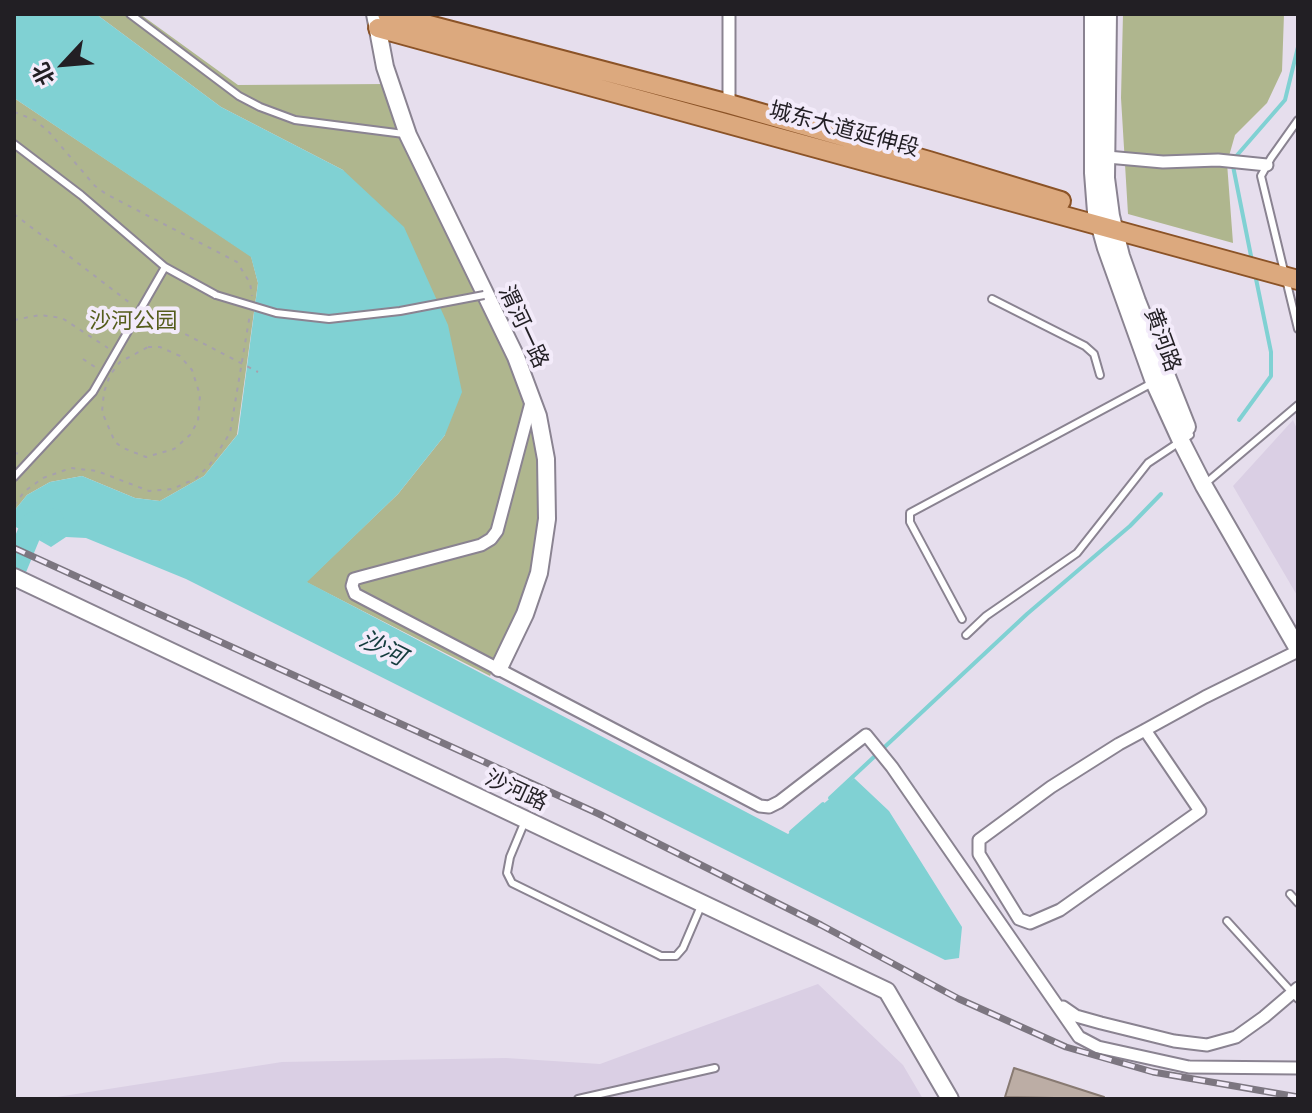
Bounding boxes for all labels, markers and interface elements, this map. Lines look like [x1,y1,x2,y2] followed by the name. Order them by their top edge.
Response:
[24,24,104,104] north arrow
[24,58,61,91] text: 北
[766,97,922,163] street label: 城东大道延伸段
[492,282,554,372] street label: 渭河一路
[1138,304,1186,376] street label: 黄河路
[89,309,177,335] park label: 沙河公园
[354,625,410,673] water label: 沙河
[481,765,551,817] street label: 沙河路

